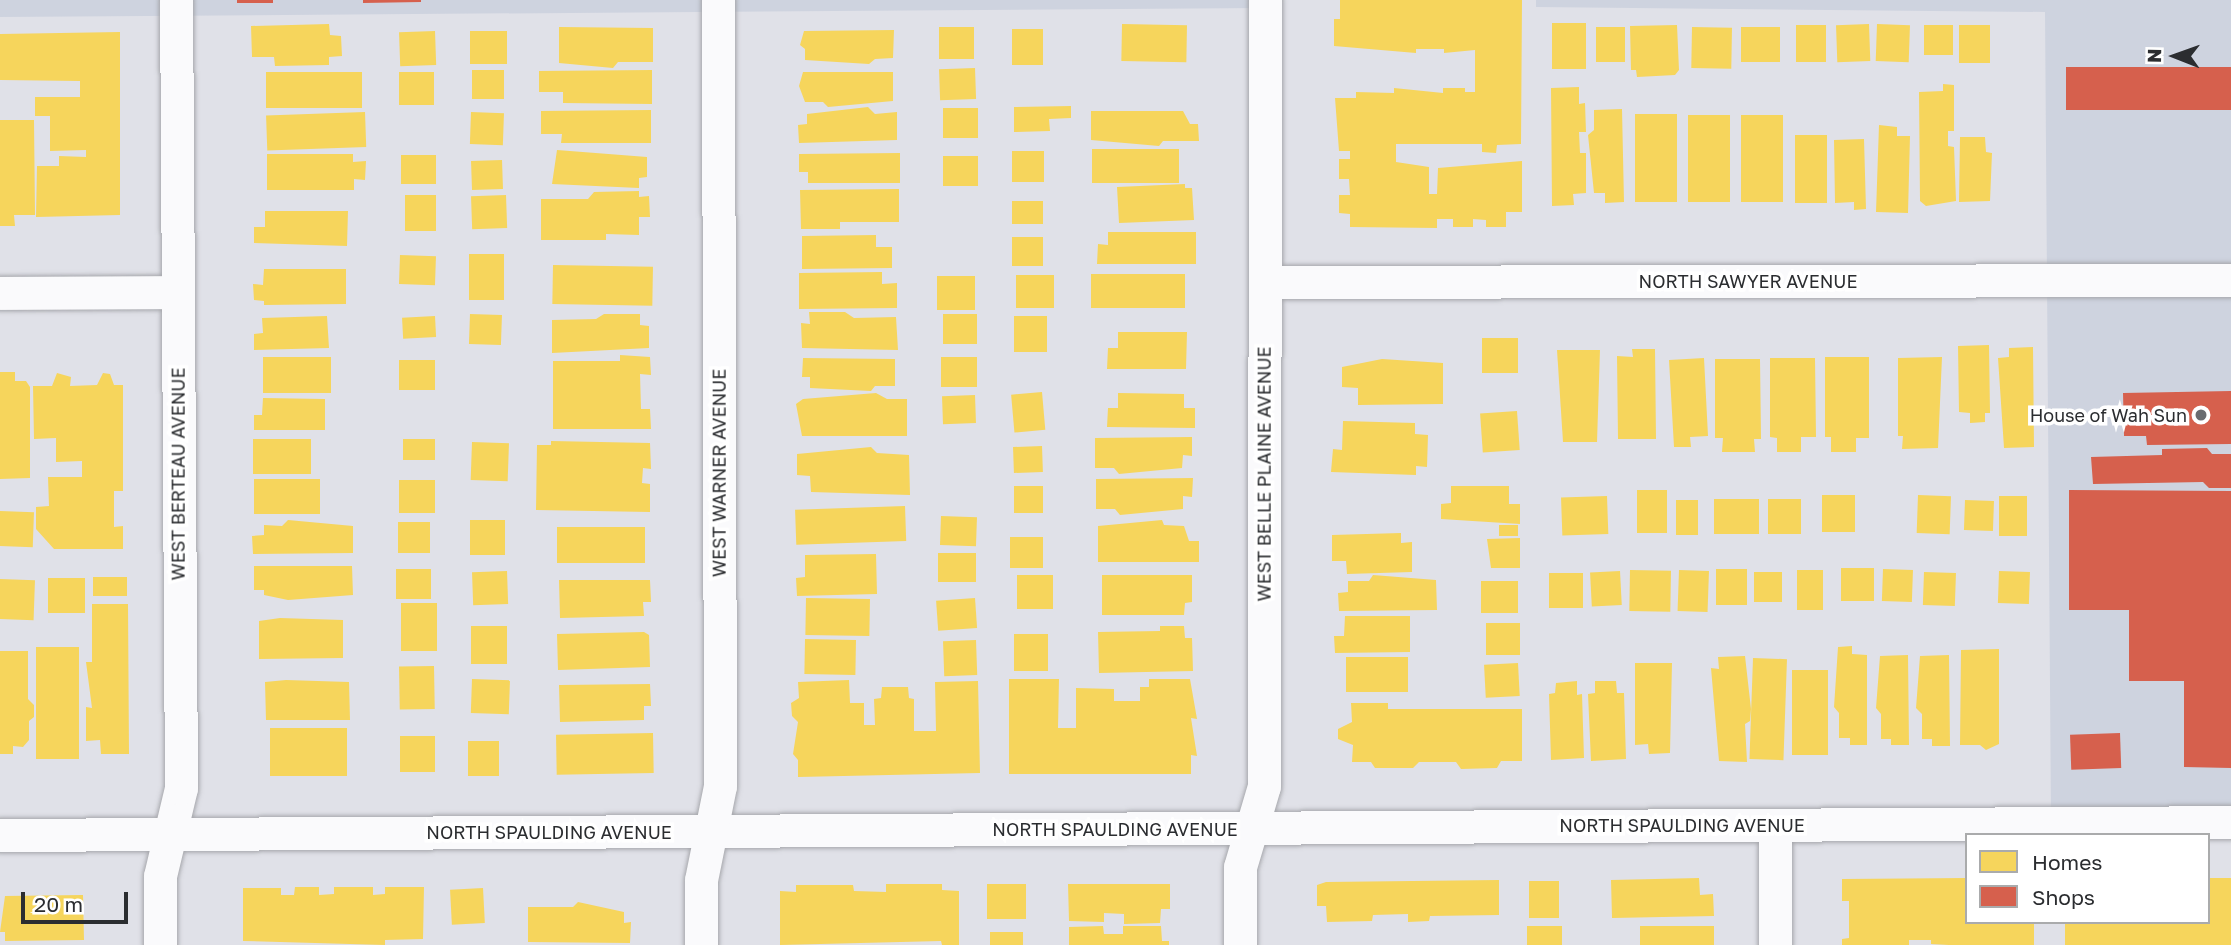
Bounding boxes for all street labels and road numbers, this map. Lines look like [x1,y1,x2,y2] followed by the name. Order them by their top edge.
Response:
[1639,270,1857,292] street label: NORTH SAWYER AVENUE
[1253,346,1275,602] street label: WEST BELLE PLAINE AVENUE
[167,368,189,580] street label: WEST BERTEAU AVENUE
[708,369,730,577] street label: WEST WARNER AVENUE
[1559,814,1805,836] street label: NORTH SPAULDING AVENUE
[992,818,1238,840] street label: NORTH SPAULDING AVENUE
[426,821,672,843] street label: NORTH SPAULDING AVENUE

